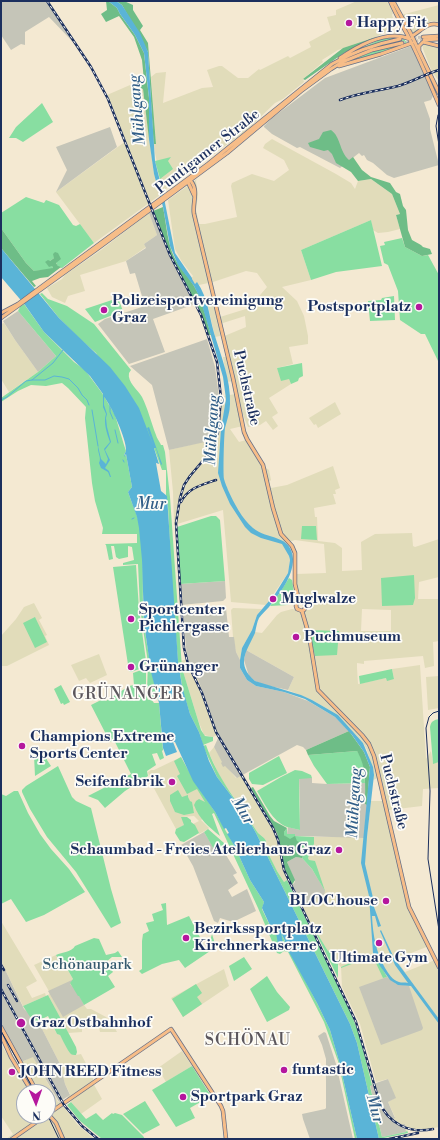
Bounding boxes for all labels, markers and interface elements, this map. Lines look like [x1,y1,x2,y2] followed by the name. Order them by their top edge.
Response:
[357,14,426,32] place label: Happy Fit
[344,18,354,28] marker: Happy Fit
[125,74,151,146] water label: Mühlgang
[152,106,264,198] street label: Puntigamer Straße
[112,292,283,327] place label: Polizeisportvereinigung Graz
[308,298,411,316] place label: Postsportplatz
[414,302,424,312] marker: Postsportplatz
[99,305,109,315] marker: Polizeisportvereinigung Graz
[229,348,263,428] street label: Puchstraße
[202,394,224,466] water label: Mühlgang
[136,495,166,515] water label: Mur
[281,590,356,608] place label: Muglwalze
[268,594,278,604] marker: Muglwalze
[139,601,229,636] place label: Sportcenter Pichlergasse
[126,614,136,624] marker: Sportcenter Pichlergasse
[304,628,401,646] place label: Puchmuseum
[291,632,301,642] marker: Puchmuseum
[139,658,219,676] place label: Grünanger
[126,662,136,672] marker: Grünanger
[72,685,184,705] district label: GRÜNANGER
[30,728,174,763] place label: Champions Extreme Sports Center
[17,741,27,751] marker: Champions Extreme Sports Center
[375,752,411,832] street label: Puchstraße
[344,767,366,839] water label: Mühlgang
[76,773,164,791] place label: Seifenfabrik
[167,777,177,787] marker: Seifenfabrik
[226,793,258,829] water label: Mur
[70,841,331,859] place label: Schaumbad - Freies Atelierhaus Graz
[334,845,344,855] marker: Schaumbad - Freies Atelierhaus Graz
[289,892,378,910] place label: BLOC house
[381,896,391,906] marker: BLOC house
[194,920,322,955] place label: Bezirkssportplatz Kirchnerkaserne
[181,933,191,943] marker: Bezirkssportplatz Kirchnerkaserne
[374,938,384,948] marker: Ultimate Gym
[330,949,428,967] place label: Ultimate Gym
[43,956,131,974] park label: Schönaupark
[30,1014,151,1032] place label: Graz Ostbahnhof
[15,1017,27,1029] marker: Graz Ostbahnhof
[205,1031,291,1051] district label: SCHÖNAU
[292,1061,354,1079] place label: funtastic
[20,1063,161,1081] place label: JOHN REED Fitness
[279,1065,289,1075] marker: funtastic
[7,1067,17,1077] marker: JOHN REED Fitness
[16,1084,56,1124] north arrow
[191,1088,302,1106] place label: Sportpark Graz
[178,1092,188,1102] marker: Sportpark Graz
[361,1092,387,1126] water label: Mur
[32,1108,41,1122] text: N

